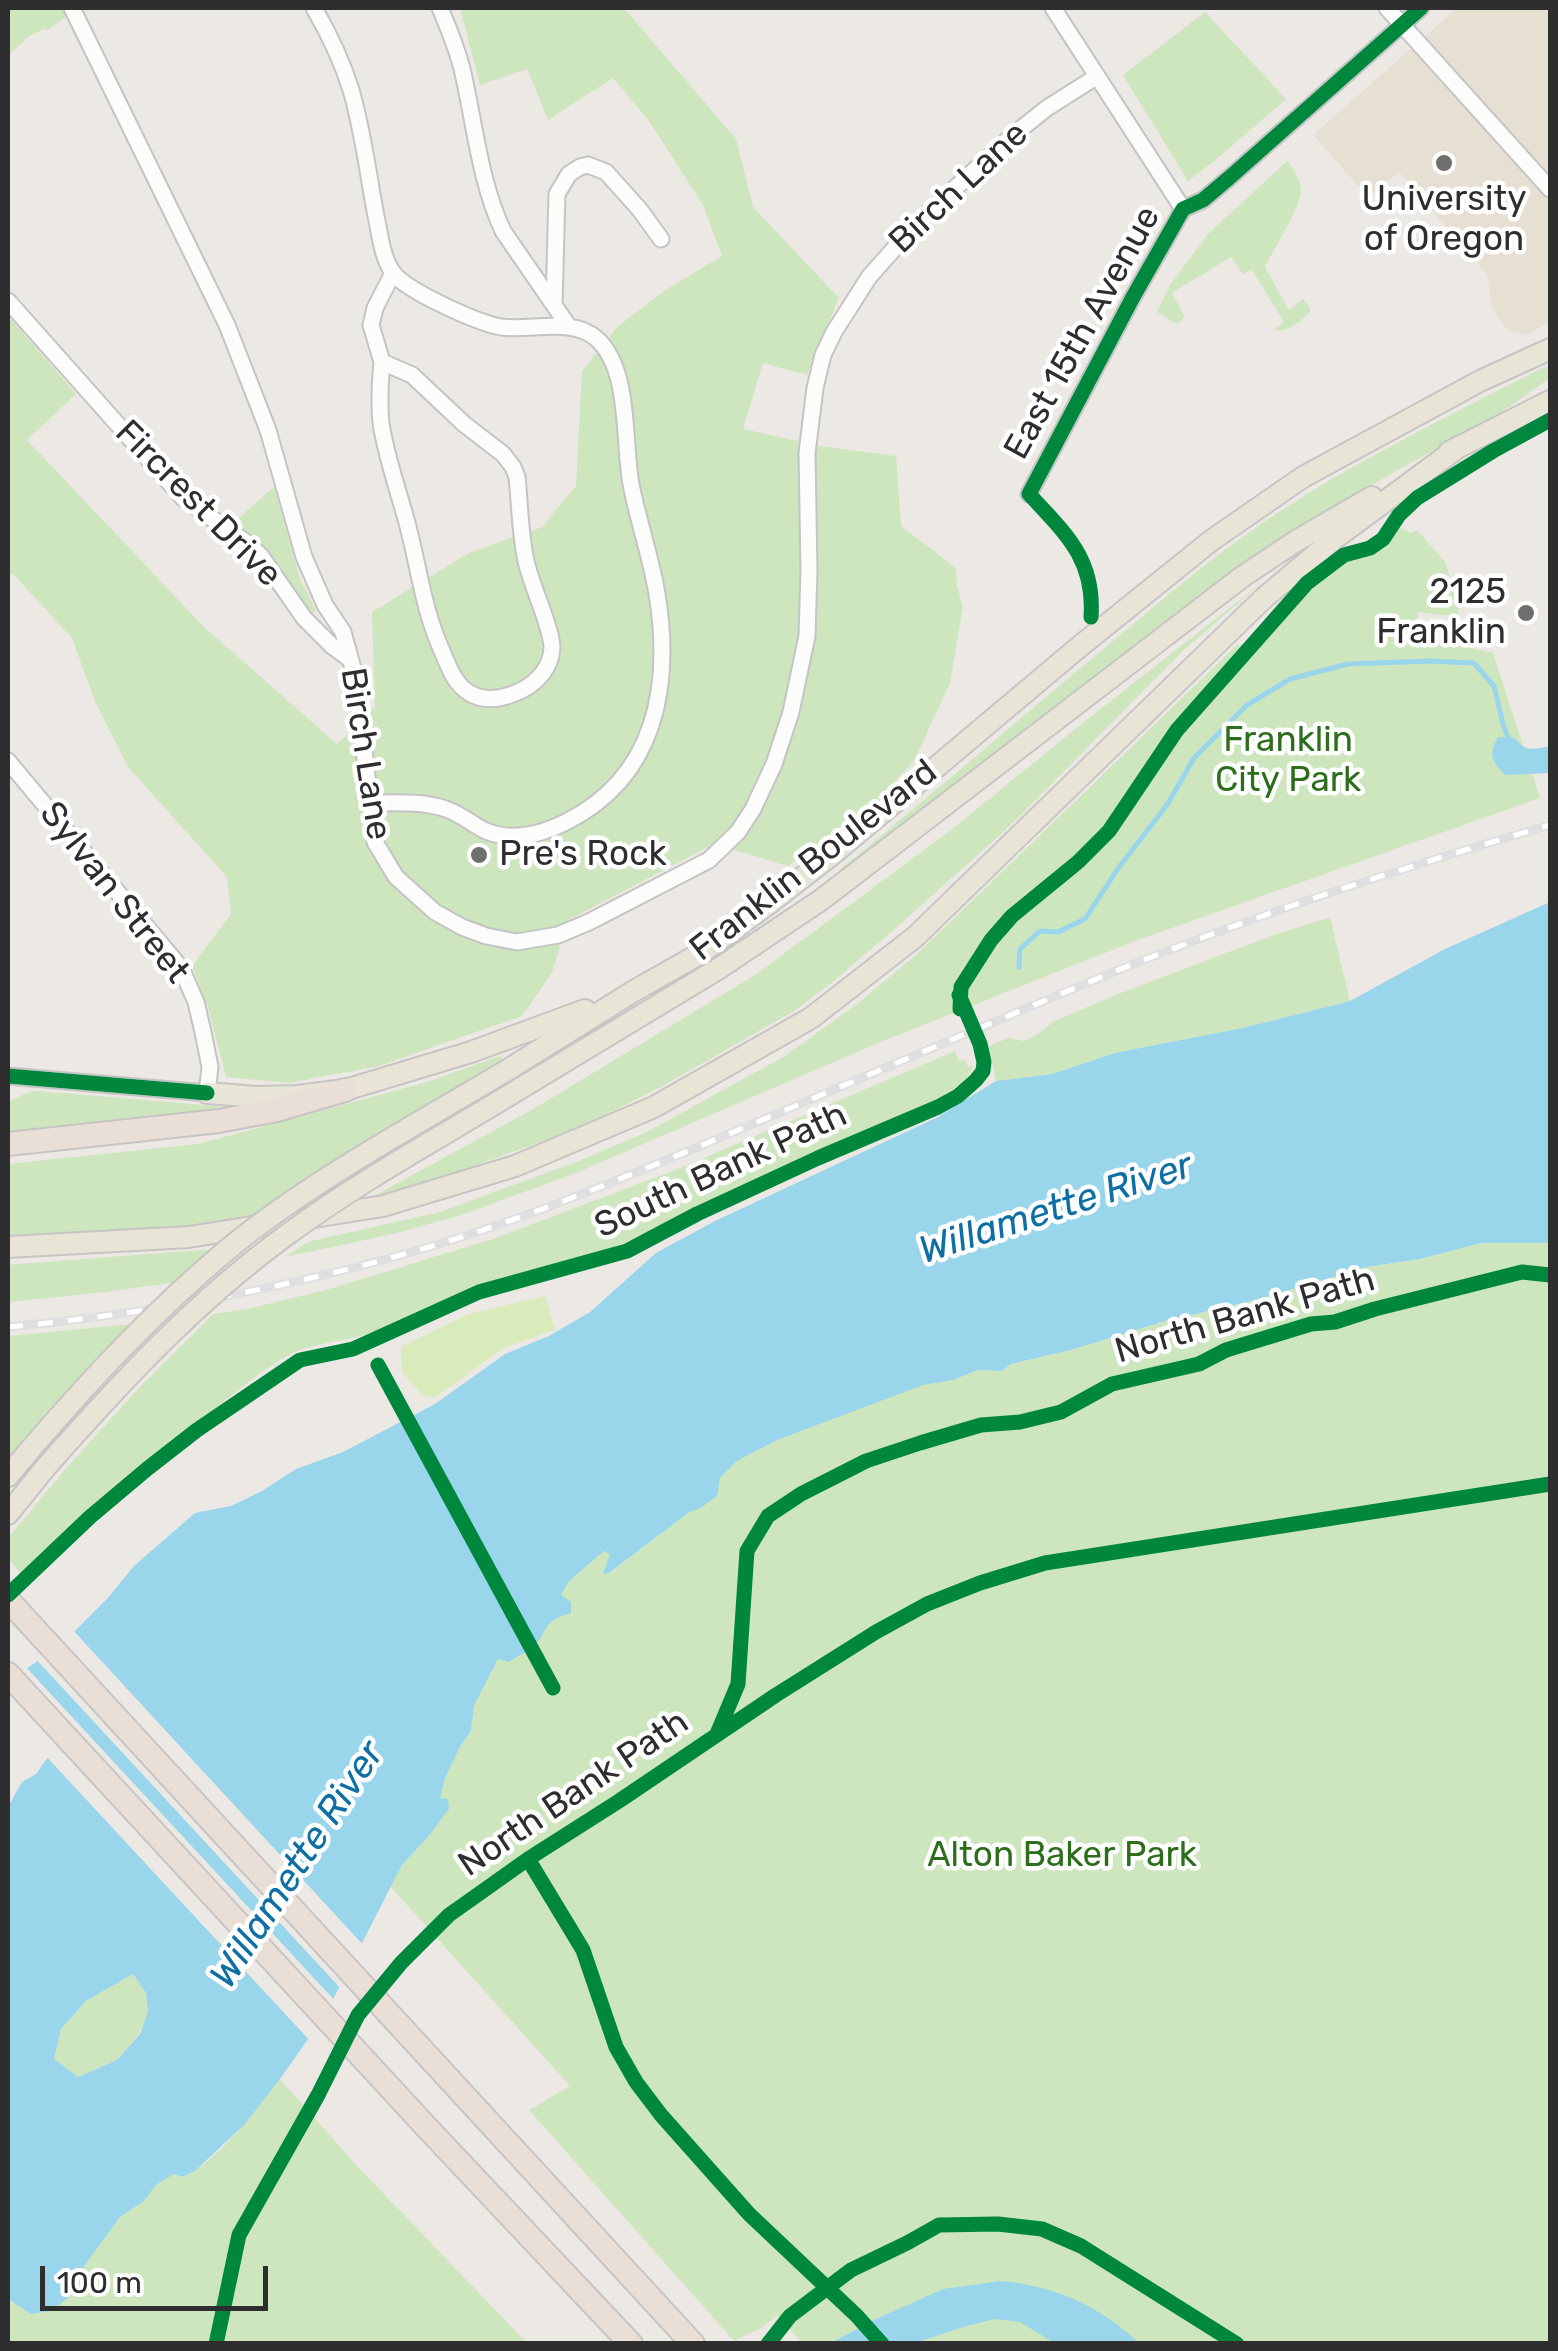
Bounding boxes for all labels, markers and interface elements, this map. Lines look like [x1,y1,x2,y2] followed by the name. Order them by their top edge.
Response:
[881,113,1037,263] street label: Birch Lane
[1433,152,1455,174] marker: University of Oregon
[1361,179,1527,261] place label: University of Oregon
[996,199,1170,467] street label: East 15th Avenue
[106,412,290,596] street label: Fircrest Drive
[1376,572,1506,654] place label: 2125 Franklin
[1515,602,1537,624] marker: 2125 Franklin
[331,665,399,843] street label: Birch Lane
[1215,720,1361,802] park label: Franklin City Park
[682,751,946,971] street label: Franklin Boulevard
[30,794,198,992] street label: Sylvan Street
[499,834,667,876] place label: Pre's Rock
[468,844,490,866] marker: Pre's Rock
[588,1094,854,1248] street label: South Bank Path
[913,1143,1199,1275] water label: Willamette River
[1110,1259,1380,1373] street label: North Bank Path
[451,1702,697,1886] street label: North Bank Path
[201,1733,395,1997] water label: Willamette River
[927,1835,1197,1877] park label: Alton Baker Park
[45,2246,272,2308] scale bar
[57,2265,142,2301] text: 100 m

